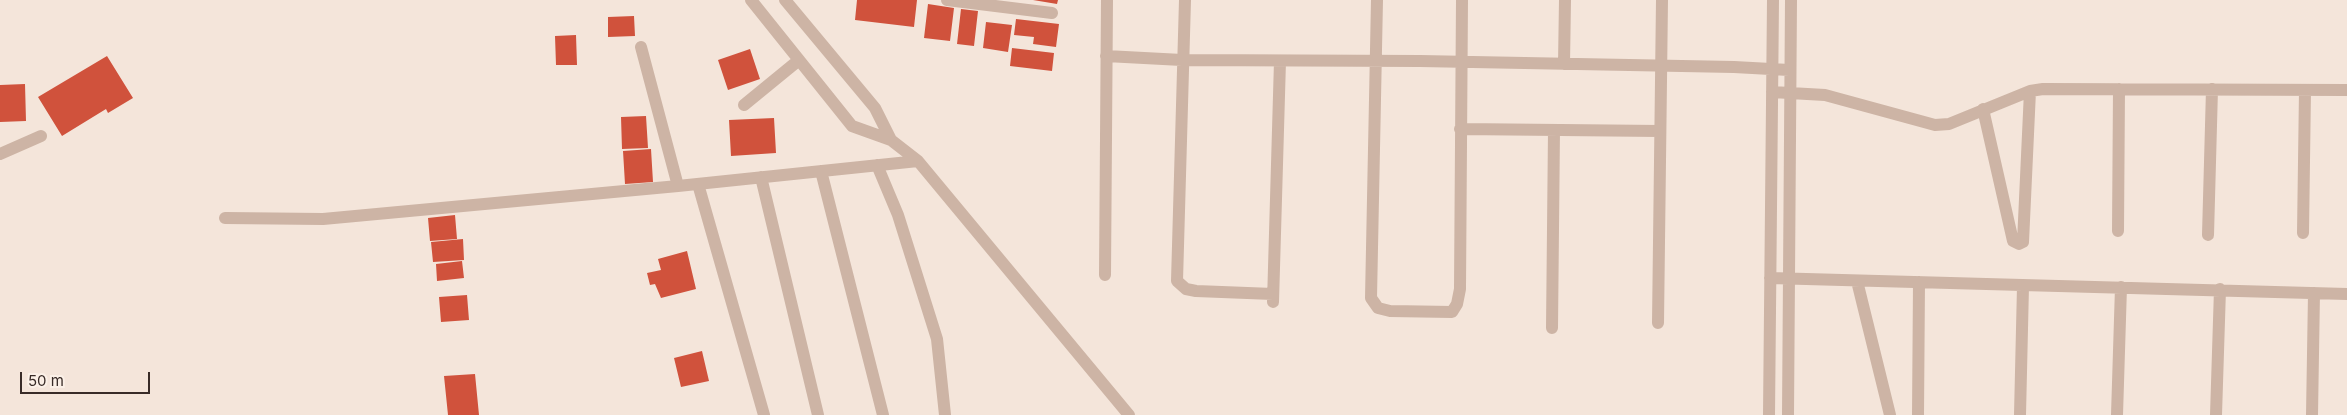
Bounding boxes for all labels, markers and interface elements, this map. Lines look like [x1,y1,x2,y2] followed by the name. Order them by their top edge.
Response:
[22,362,152,394] scale bar
[28,371,64,390] text: 50 m

